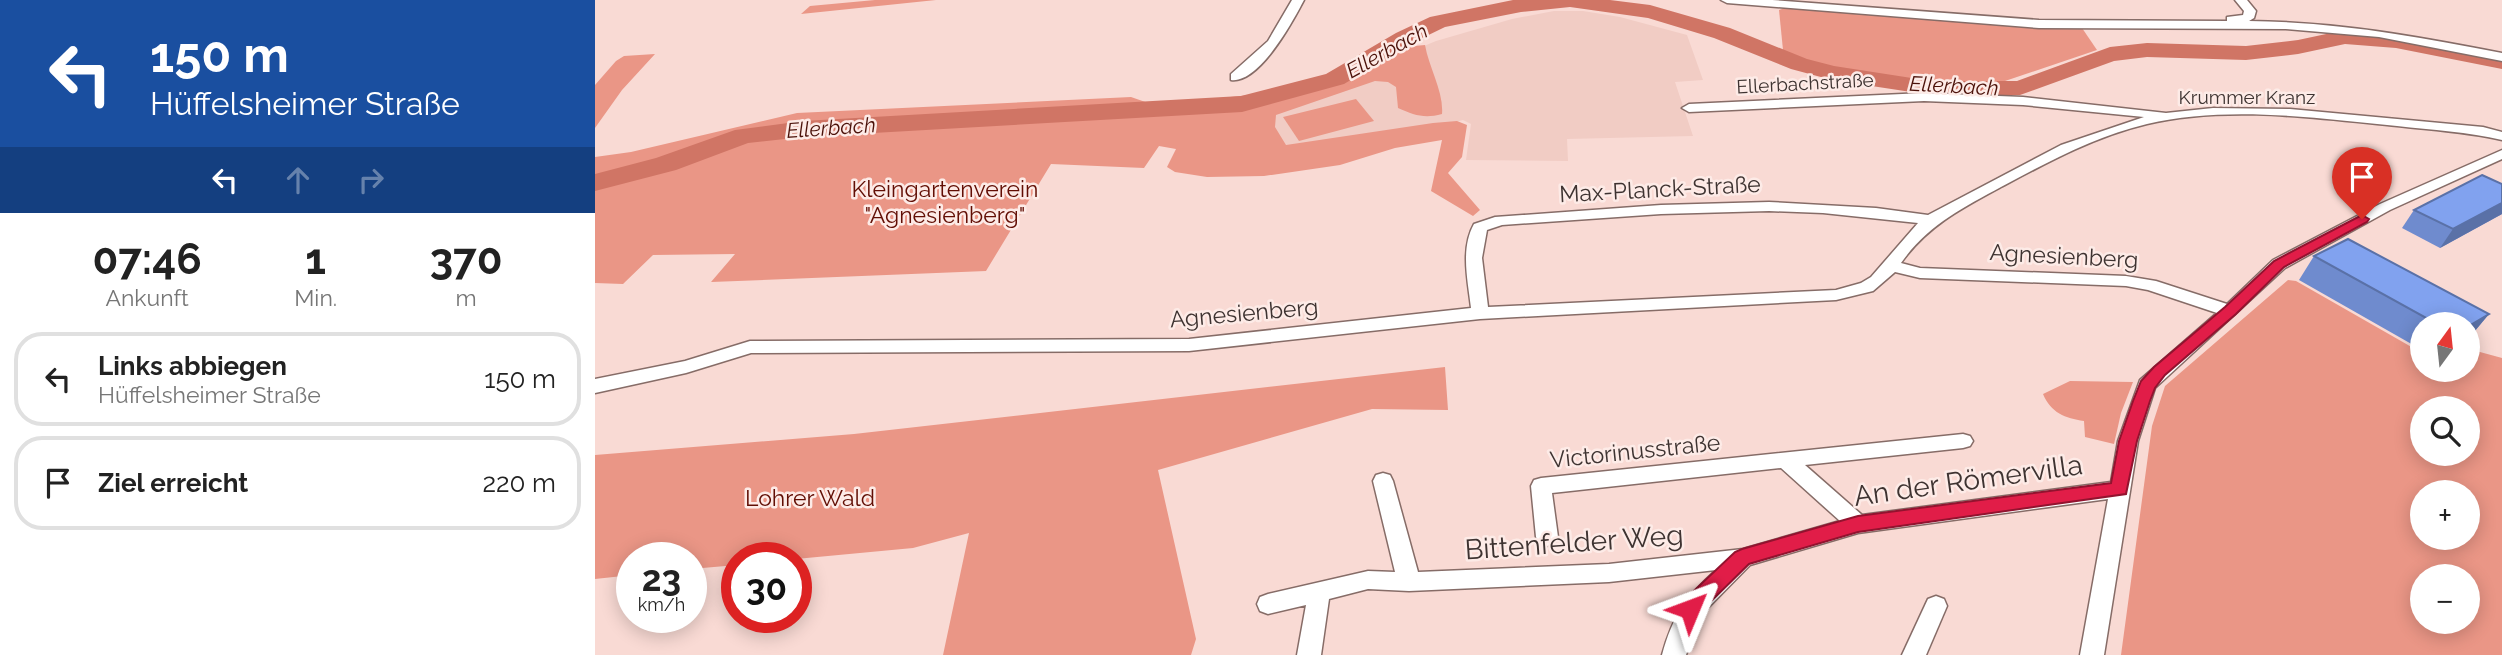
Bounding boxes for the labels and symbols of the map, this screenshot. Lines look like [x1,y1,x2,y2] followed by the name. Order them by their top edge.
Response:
[1342,18,1432,83] water label: Ellerbach
[1736,68,1874,98] street label: Ellerbachstraße
[1909,71,1999,100] water label: Ellerbach
[2179,86,2315,108] street label: Krummer Kranz
[785,112,876,143] water label: Ellerbach
[2332,147,2392,219] pin
[1559,170,1761,207] street label: Max-Planck-Straße
[852,175,1038,228] park label: Kleingartenverein "Agnesienberg"
[1989,238,2139,273] street label: Agnesienberg
[1169,293,1319,332] street label: Agnesienberg
[2410,312,2480,382] north arrow
[1548,428,1722,473] street label: Victorinusstraße
[1852,448,2085,513] street label: An der Römervilla
[745,484,875,511] park label: Lohrer Wald
[1464,518,1684,567] street label: Bittenfelder Weg
[721,542,812,633] speed limit sign: 30
[1653,572,1727,646] position arrow

